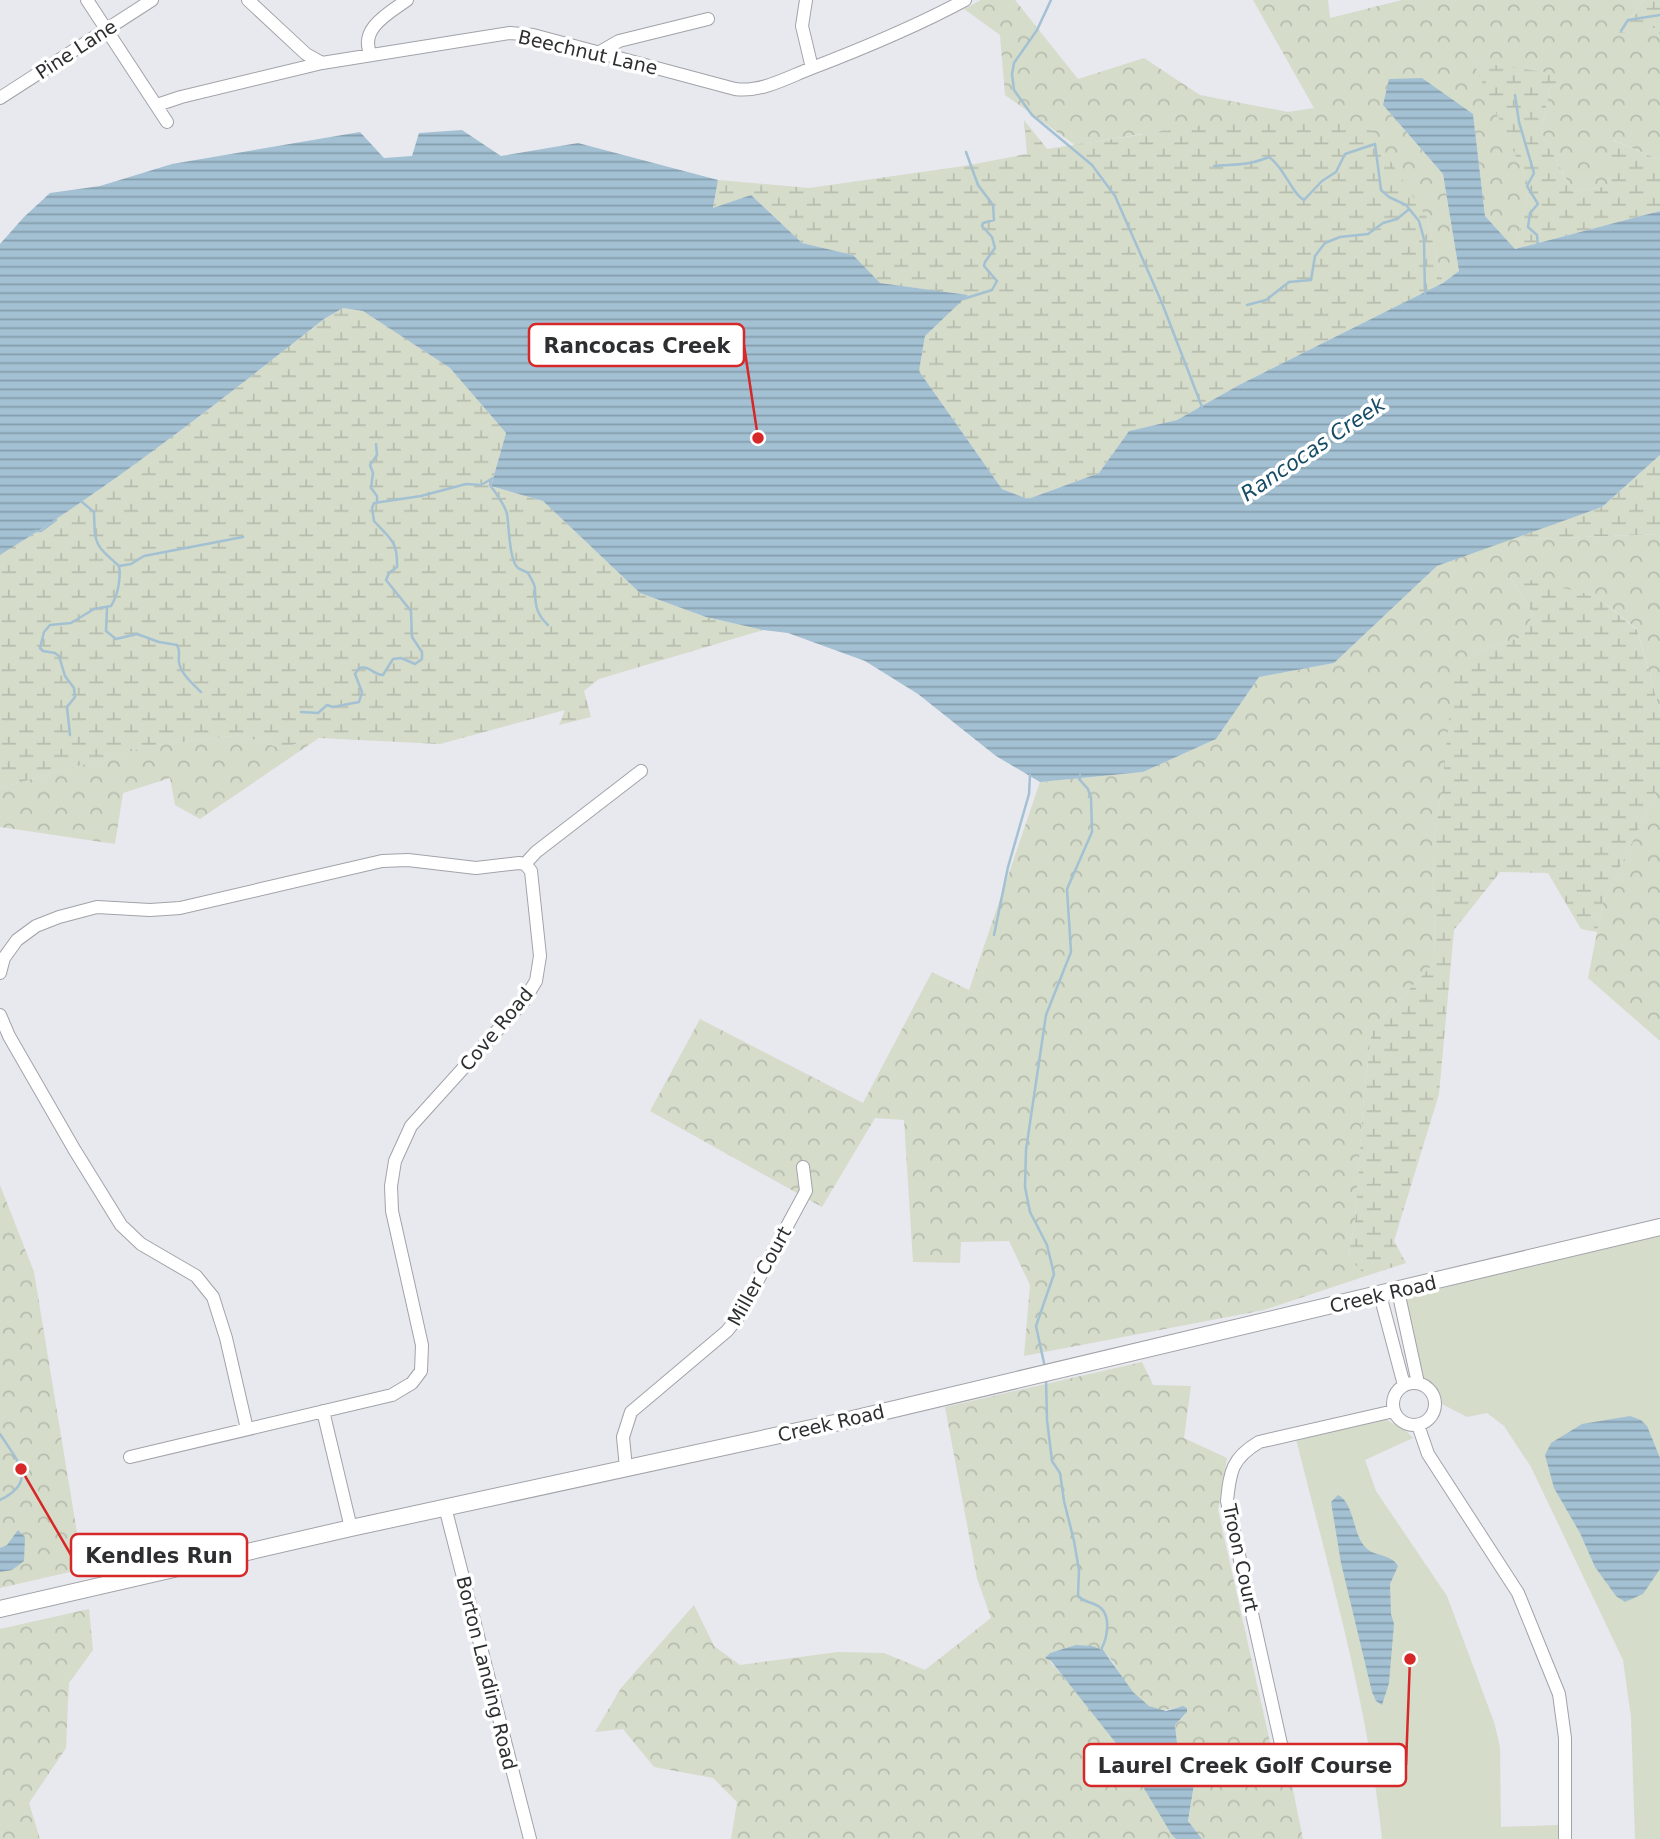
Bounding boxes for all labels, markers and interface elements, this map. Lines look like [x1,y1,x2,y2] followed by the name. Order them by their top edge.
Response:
[31,15,121,83] street label: Pine Lane
[516,25,660,79] street label: Beechnut Lane
[529,324,744,366] callout: Rancocas Creek
[544,334,731,358] text: Rancocas Creek
[1236,391,1390,506] water label: Rancocas Creek
[455,983,537,1075] street label: Cove Road
[723,1223,795,1329] street label: Miller Court
[1328,1271,1438,1317] street label: Creek Road
[776,1400,886,1446] street label: Creek Road
[1219,1501,1263,1614] street label: Troon Court
[71,1534,247,1576] callout: Kendles Run
[85,1544,233,1568] text: Kendles Run
[452,1574,522,1772] street label: Borton Landing Road
[1084,1744,1406,1786] callout: Laurel Creek Golf Course
[1098,1754,1392,1778] text: Laurel Creek Golf Course

